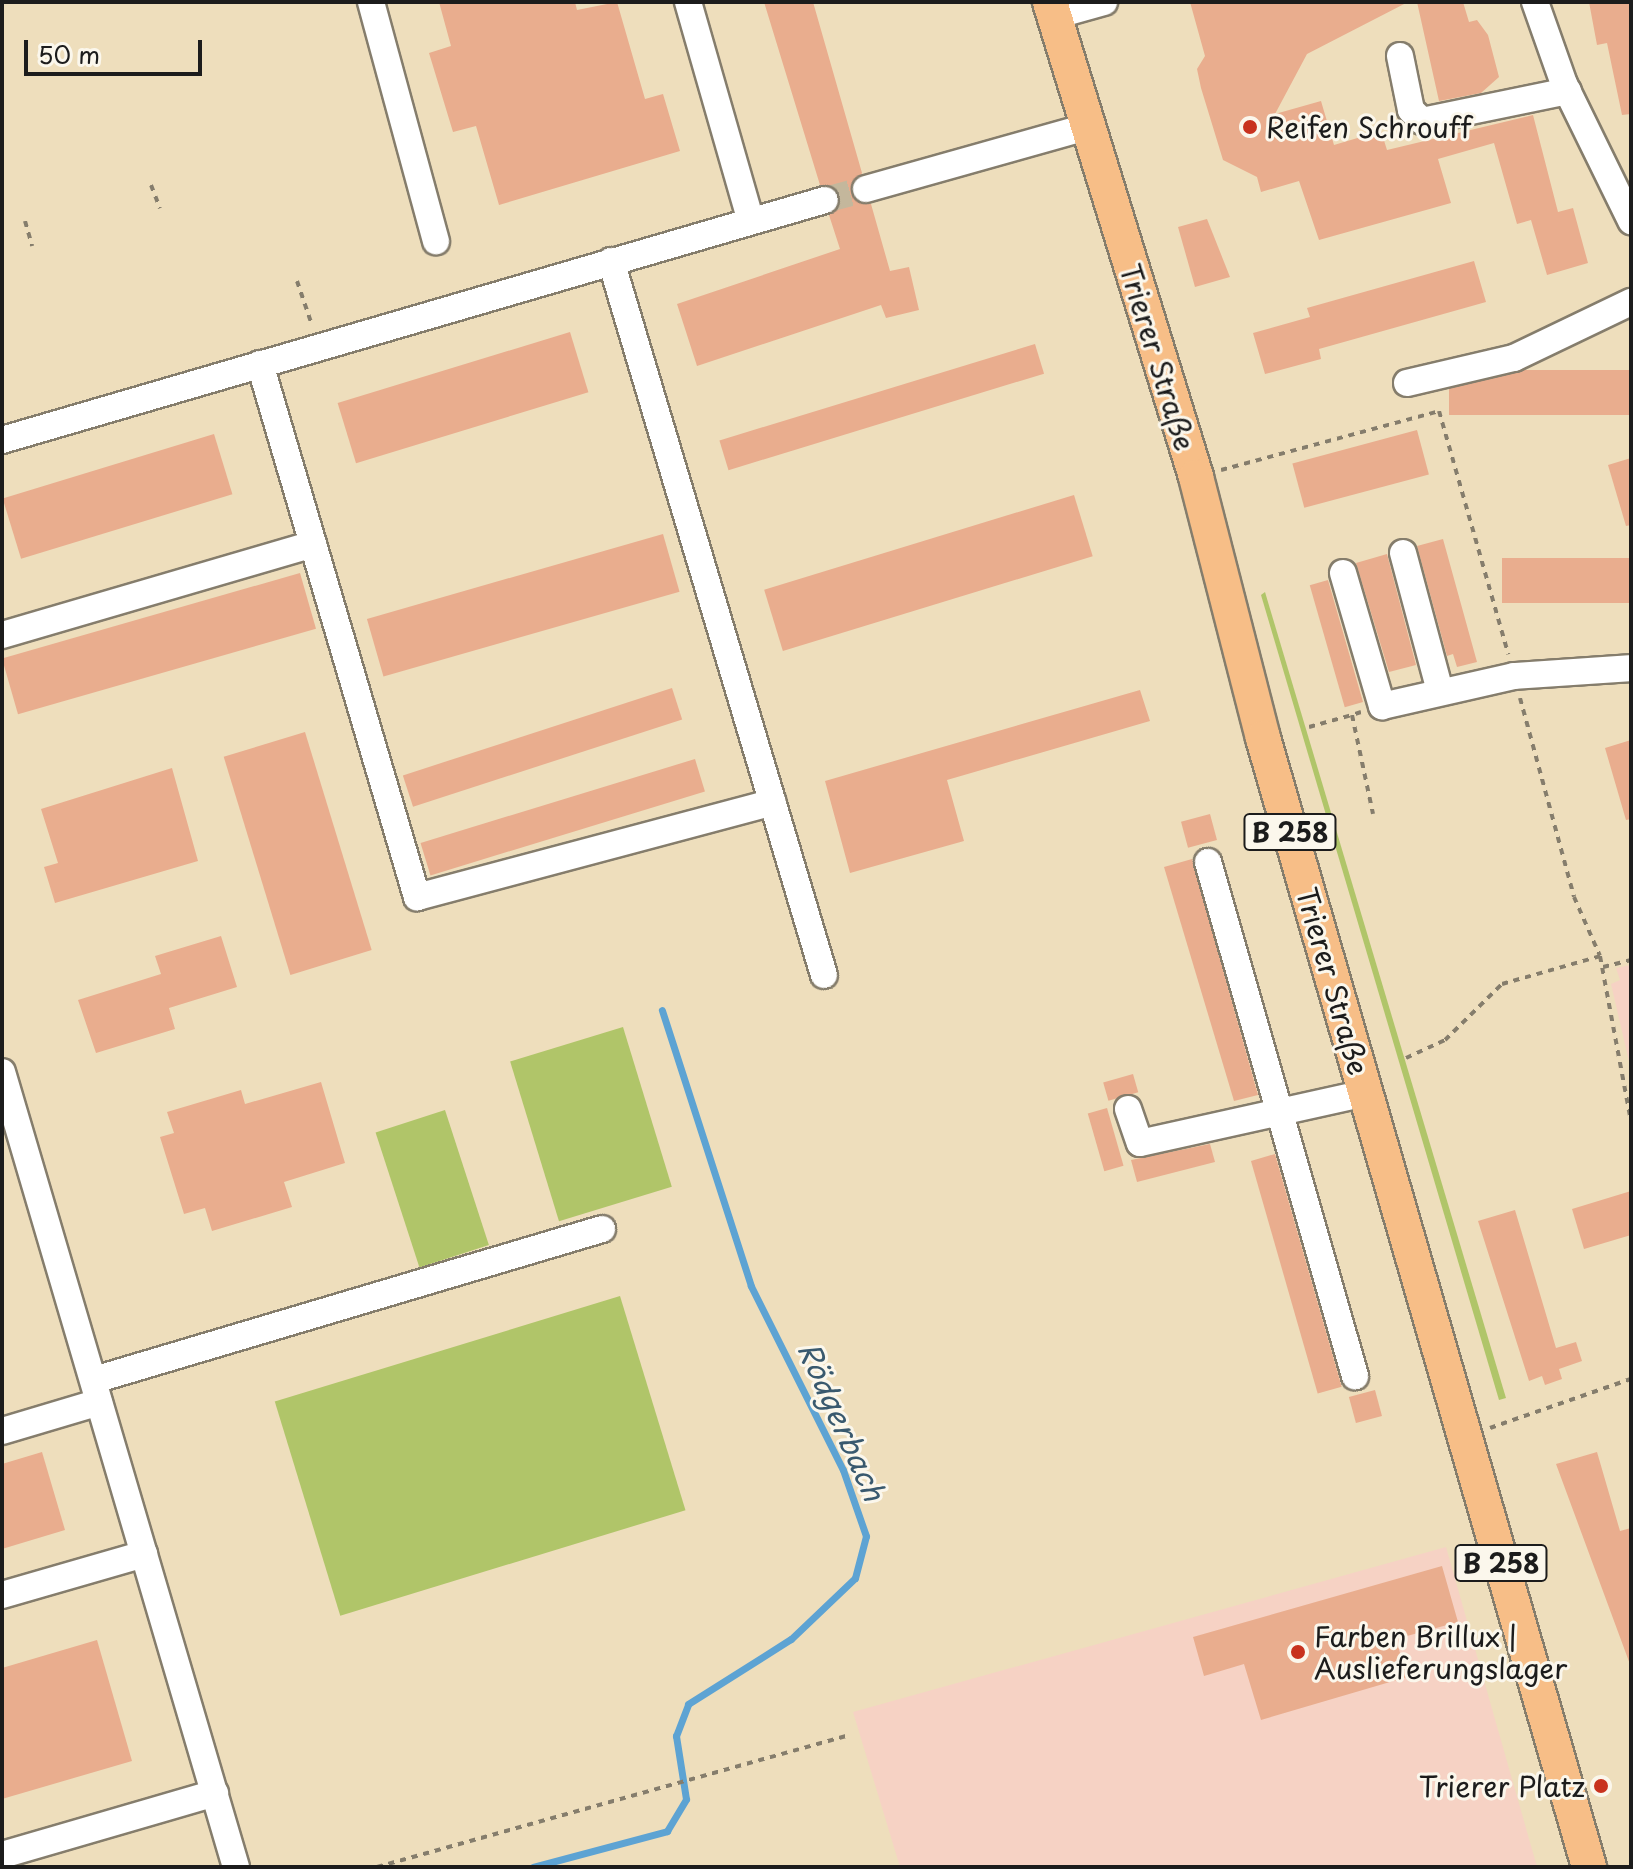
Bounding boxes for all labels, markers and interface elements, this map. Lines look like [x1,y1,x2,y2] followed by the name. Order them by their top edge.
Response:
[28,24,206,74] scale bar
[38,36,100,72] text: 50 m
[1266,110,1472,144] place label: Reifen Schrouff
[1241,118,1259,136] marker: Reifen Schrouff
[1114,259,1202,455] street label: Trierer Straße
[1242,810,1338,854] road number: B 258
[1290,883,1376,1079] street label: Trierer Straße
[791,1336,893,1506] water label: Rödgerbach
[1453,1541,1549,1585] road number: B 258
[1314,1619,1567,1685] place label: Farben Brillux | Auslieferungslager
[1289,1643,1307,1661] marker: Farben Brillux | Auslieferungslager
[1417,1769,1585,1803] place label: Trierer Platz
[1592,1777,1610,1795] marker: Trierer Platz

